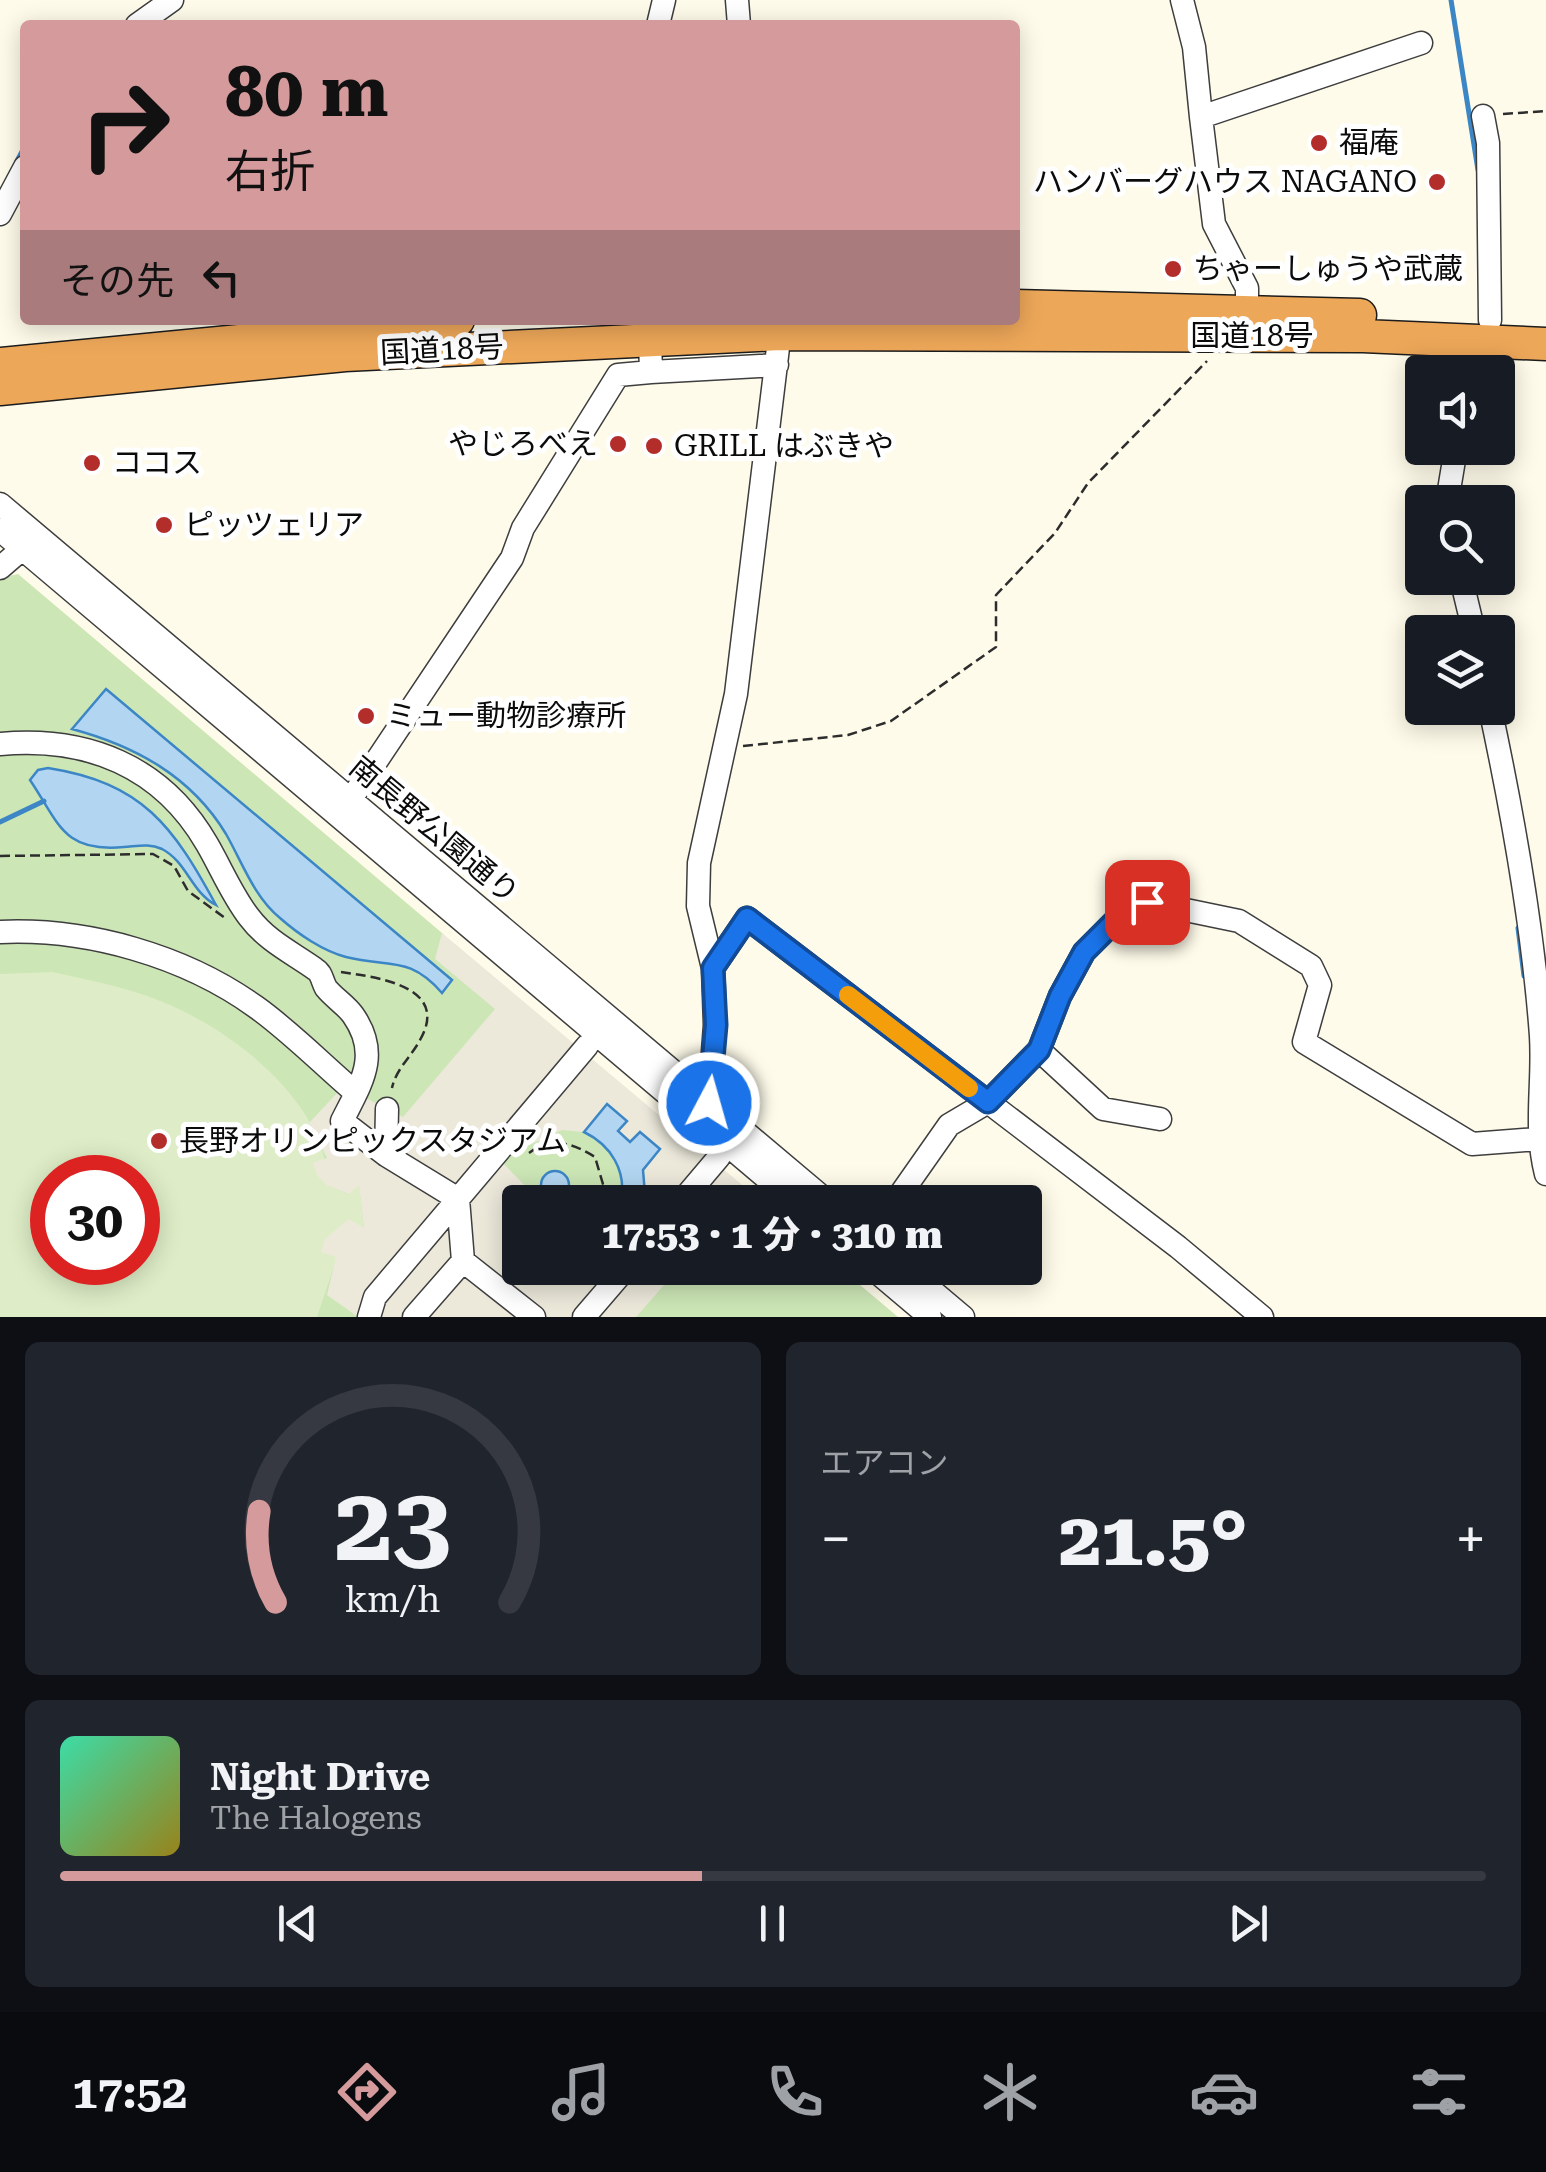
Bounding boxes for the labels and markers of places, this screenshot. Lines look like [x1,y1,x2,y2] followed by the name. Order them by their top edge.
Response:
[1339,125,1399,160] place label: 福庵
[1308,132,1330,154] marker: 福庵
[1033,164,1417,199] place label: ハンバーグハウス NAGANO
[1426,171,1448,193] marker: ハンバーグハウス NAGANO
[1193,251,1463,286] place label: ちゃーしゅうや武蔵
[1162,258,1184,280] marker: ちゃーしゅうや武蔵
[448,426,598,461] place label: やじろべえ
[674,428,894,463] place label: GRILL はぶきや
[607,433,629,455] marker: やじろべえ
[643,435,665,457] marker: GRILL はぶきや
[112,445,202,480] place label: ココス
[81,452,103,474] marker: ココス
[184,507,364,542] place label: ピッツェリア
[153,514,175,536] marker: ピッツェリア
[386,698,626,733] place label: ミュー動物診療所
[355,705,377,727] marker: ミュー動物診療所
[1105,860,1190,945] pin
[179,1123,566,1158] place label: 長野オリンピックスタジアム
[148,1130,170,1152] marker: 長野オリンピックスタジアム

